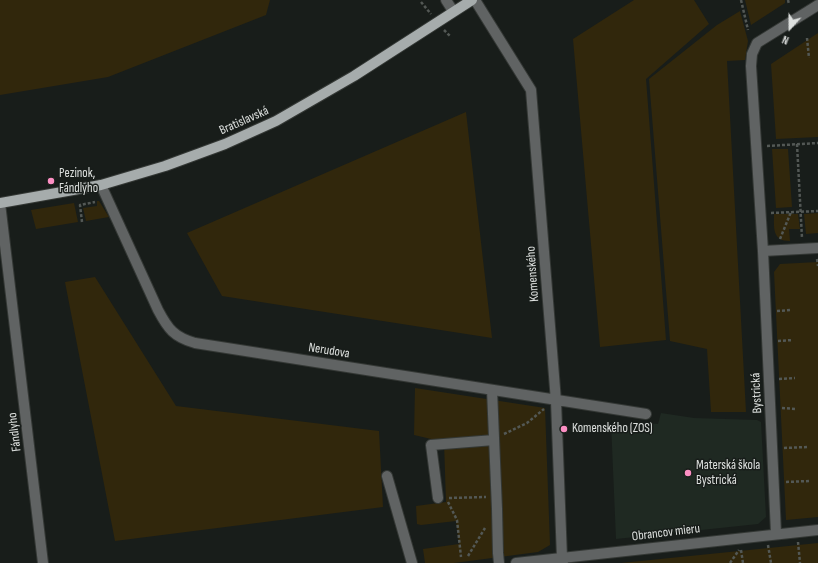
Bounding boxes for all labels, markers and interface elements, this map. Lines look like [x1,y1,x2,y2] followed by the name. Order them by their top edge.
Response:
[770,8,810,48] north arrow
[780,33,791,47] text: N
[217,103,271,139] street label: Bratislavská
[59,166,98,197] place label: Pezinok, Fándlyho
[46,176,56,186] marker: Pezinok, Fándlyho
[523,246,543,302] street label: Komenského
[307,340,351,362] street label: Nerudova
[748,372,766,414] street label: Bystrická
[5,412,25,452] street label: Fándlyho
[572,421,653,437] place label: Komenského (ZOS)
[559,424,569,434] marker: Komenského (ZOS)
[696,458,760,489] place label: Materská škola Bystrická
[683,468,693,478] marker: Materská škola Bystrická
[631,521,701,545] street label: Obrancov mieru

